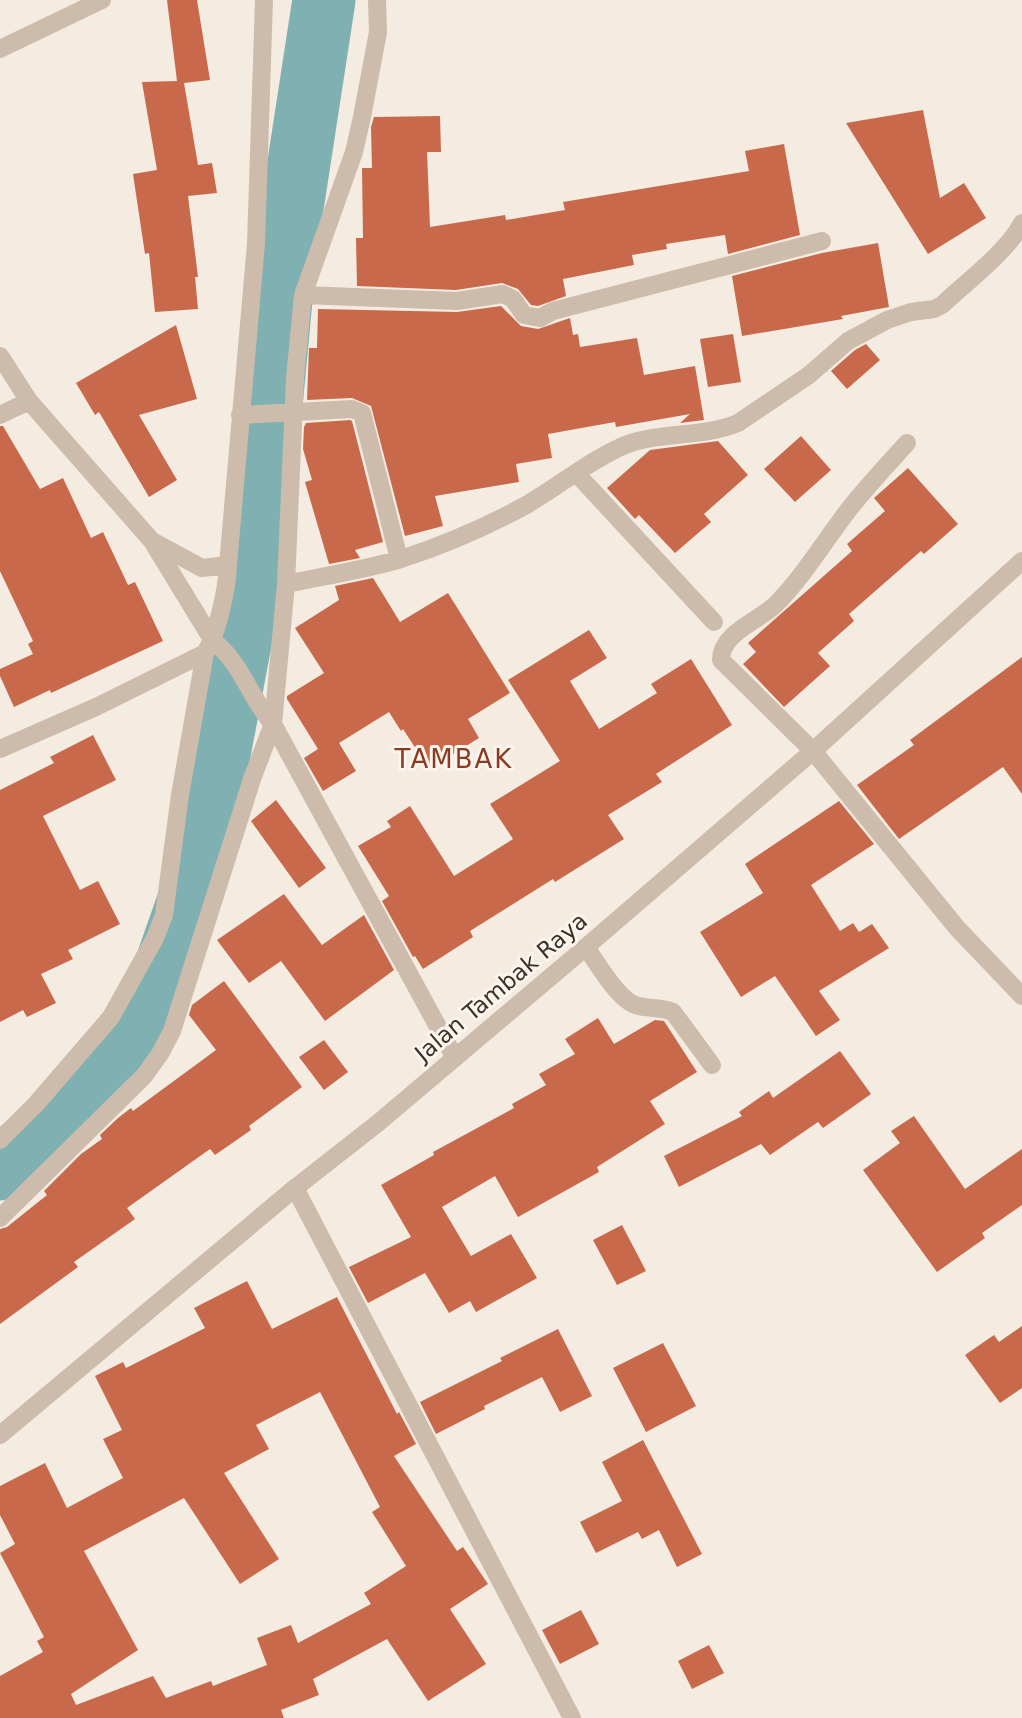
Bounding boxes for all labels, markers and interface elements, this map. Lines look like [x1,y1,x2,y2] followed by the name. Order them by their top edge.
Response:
[394,744,513,774] district label: TAMBAK
[408,907,592,1068] street label: Jalan Tambak Raya

